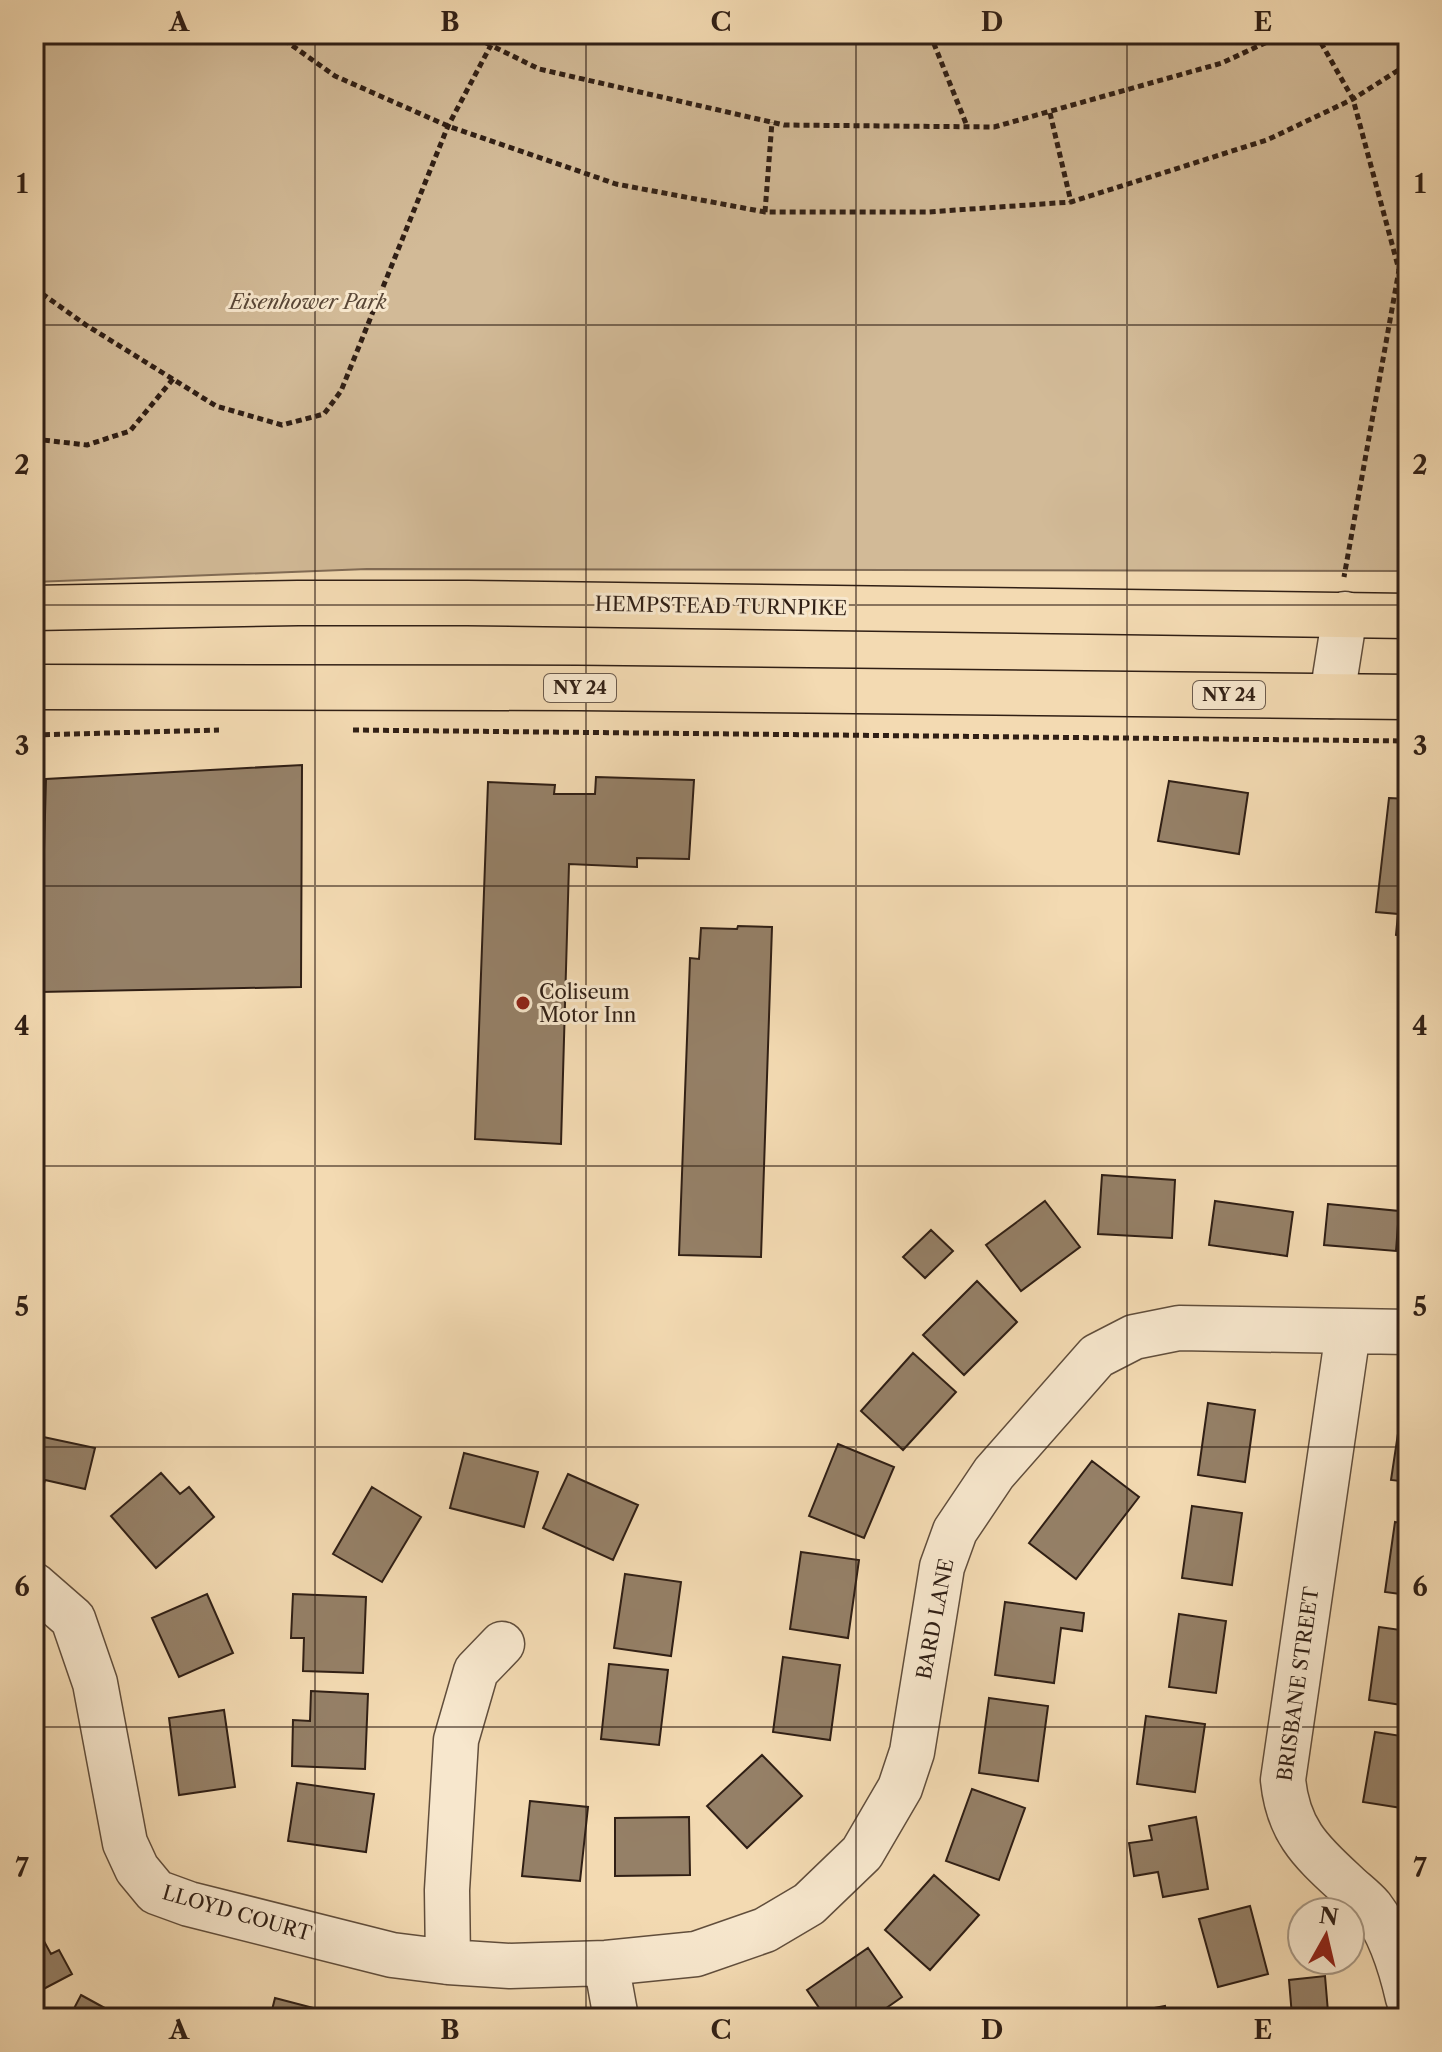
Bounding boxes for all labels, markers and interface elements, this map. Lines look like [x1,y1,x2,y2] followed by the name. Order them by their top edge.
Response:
[168,6,190,38] text: A
[440,6,460,38] text: B
[711,6,731,38] text: C
[981,6,1003,38] text: D
[1254,6,1272,38] text: E
[16,168,28,200] text: 1
[1414,168,1426,200] text: 1
[227,290,387,314] park label: Eisenhower Park
[14,449,30,481] text: 2
[1412,449,1428,481] text: 2
[595,592,847,620] street label: HEMPSTEAD TURNPIKE
[544,674,616,702] road number: NY 24
[1193,681,1265,709] road number: NY 24
[15,730,29,762] text: 3
[1413,730,1427,762] text: 3
[539,980,637,1027] place label: Coliseum Motor Inn
[514,994,532,1012] marker: Coliseum Motor Inn
[14,1010,30,1042] text: 4
[1412,1010,1428,1042] text: 4
[15,1291,29,1323] text: 5
[1413,1291,1427,1323] text: 5
[912,1556,958,1682] street label: BARD LANE
[14,1571,30,1603] text: 6
[1412,1571,1428,1603] text: 6
[1272,1585,1324,1783] street label: BRISBANE STREET
[15,1852,29,1884] text: 7
[1413,1852,1427,1884] text: 7
[160,1880,314,1946] street label: LLOYD COURT
[1286,1896,1366,1976] north arrow
[1317,1902,1340,1931] text: N
[168,2014,190,2046] text: A
[440,2014,460,2046] text: B
[711,2014,731,2046] text: C
[981,2014,1003,2046] text: D
[1254,2014,1272,2046] text: E

